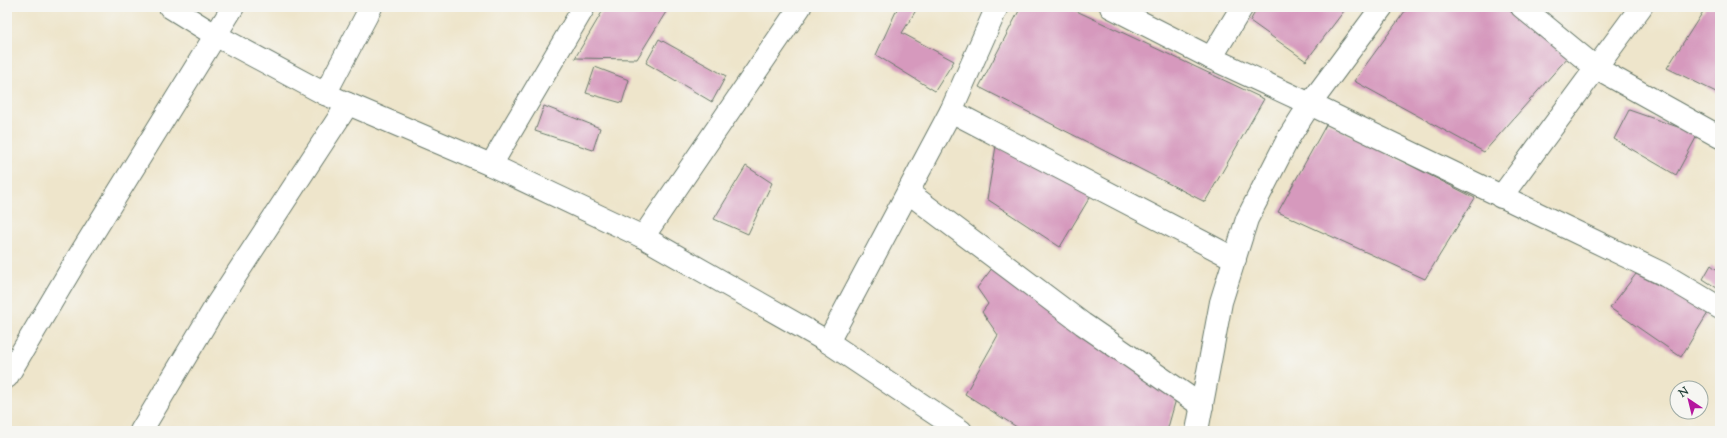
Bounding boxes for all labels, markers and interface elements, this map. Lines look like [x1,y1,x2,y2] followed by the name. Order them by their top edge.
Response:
[1669,380,1709,420] north arrow
[1675,383,1692,402] text: N

